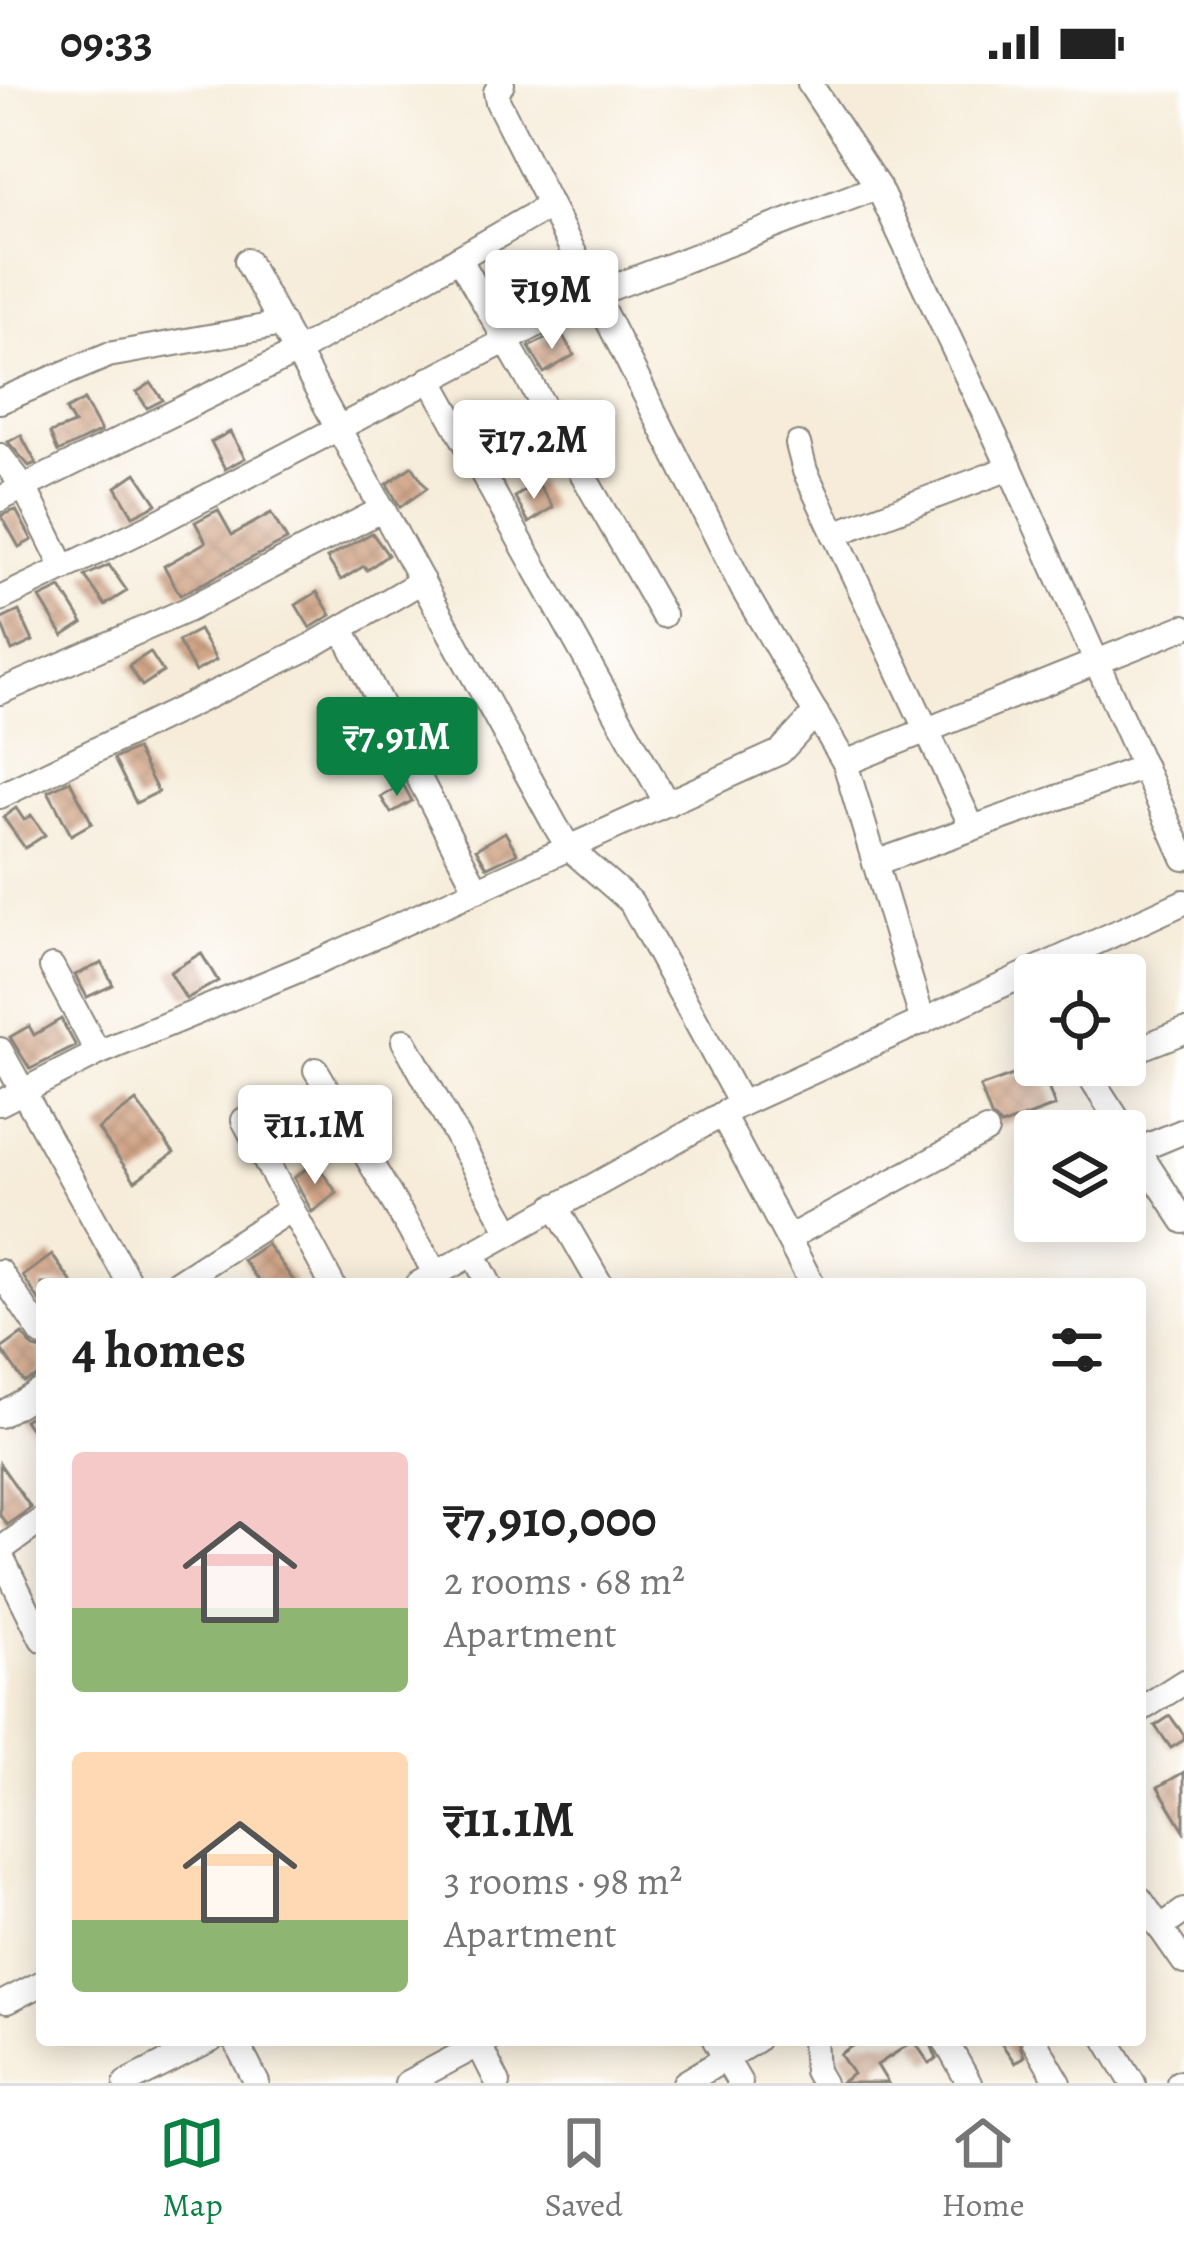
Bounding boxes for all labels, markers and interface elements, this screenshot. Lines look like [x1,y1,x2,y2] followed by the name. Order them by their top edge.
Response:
[60,11,153,73] text: 09:33
[481,250,623,352] pin: ₹19M
[512,262,592,315] text: ₹19M
[436,400,632,502] pin: ₹17.2M
[480,412,588,465] text: ₹17.2M
[299,697,495,799] pin: ₹7.91M
[344,709,450,762] text: ₹7.91M
[1014,954,1146,1242] map controls
[1014,954,1146,1086] button: locate
[217,1085,413,1187] pin: ₹11.1M
[265,1097,365,1150] text: ₹11.1M
[1014,1110,1146,1242] button: layers
[72,1315,246,1385] text: 4 homes
[1044,1317,1110,1383] icon: filters
[444,1484,657,1554] text: ₹7,910,000
[168,1500,312,1644] icon: home
[444,1554,685,1607] text: 2 rooms · 68 m²
[444,1607,617,1660] text: Apartment
[444,1784,575,1854] text: ₹11.1M
[168,1800,312,1944] icon: home
[444,1854,682,1907] text: 3 rooms · 98 m²
[444,1907,617,1960] text: Apartment
[159,2110,225,2227] tab: Map
[544,2110,623,2227] tab: Saved
[942,2110,1025,2227] tab: Home

